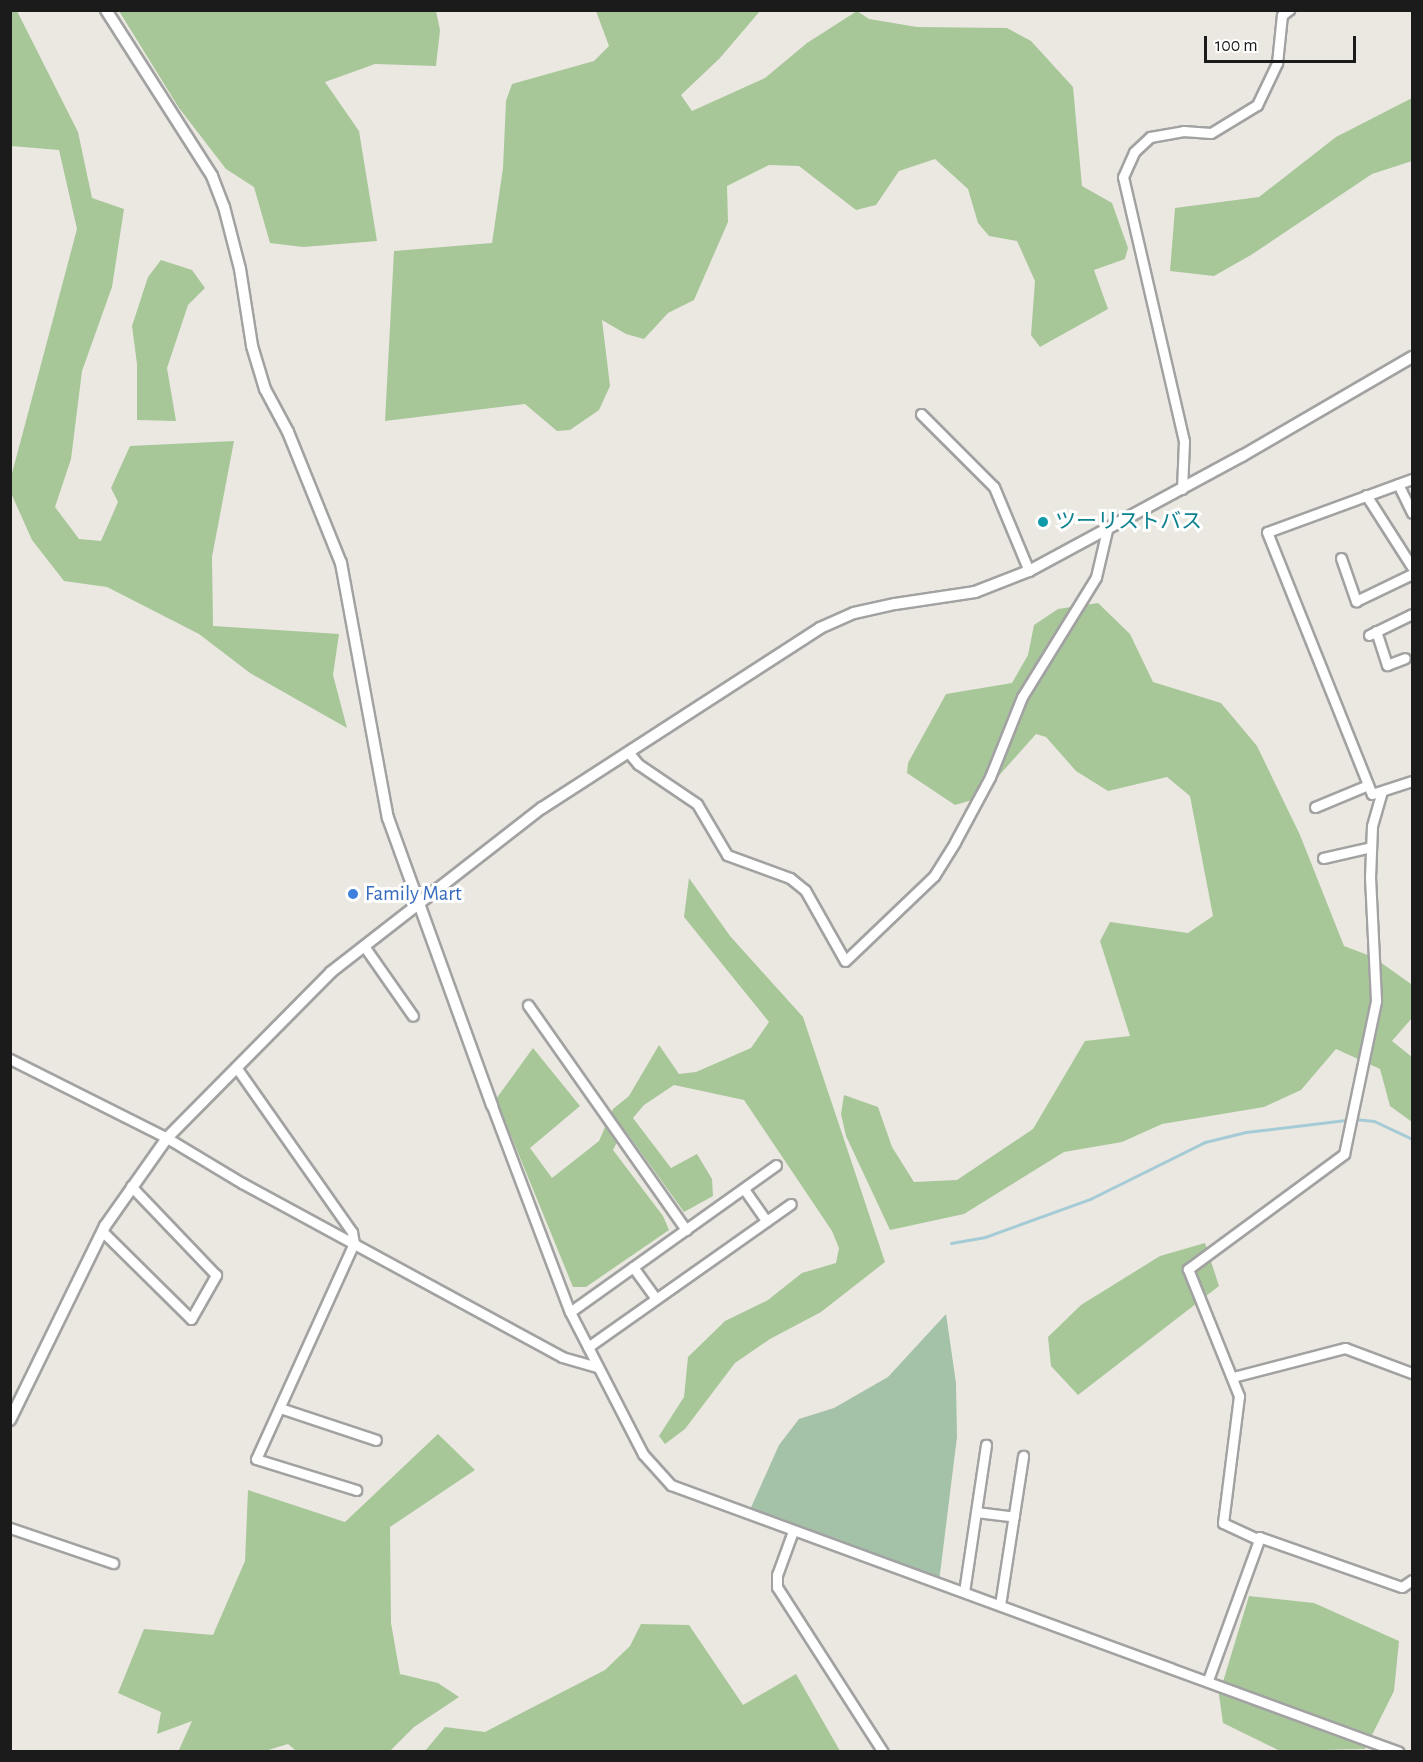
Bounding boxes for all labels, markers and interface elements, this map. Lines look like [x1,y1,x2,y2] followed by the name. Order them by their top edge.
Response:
[1207,24,1358,62] scale bar
[1215,37,1258,55] text: 100 m
[1055,509,1202,535] place label: ツーリストバス
[1036,515,1050,529] marker: ツーリストバス
[365,881,462,907] place label: Family Mart
[346,887,360,901] marker: Family Mart

